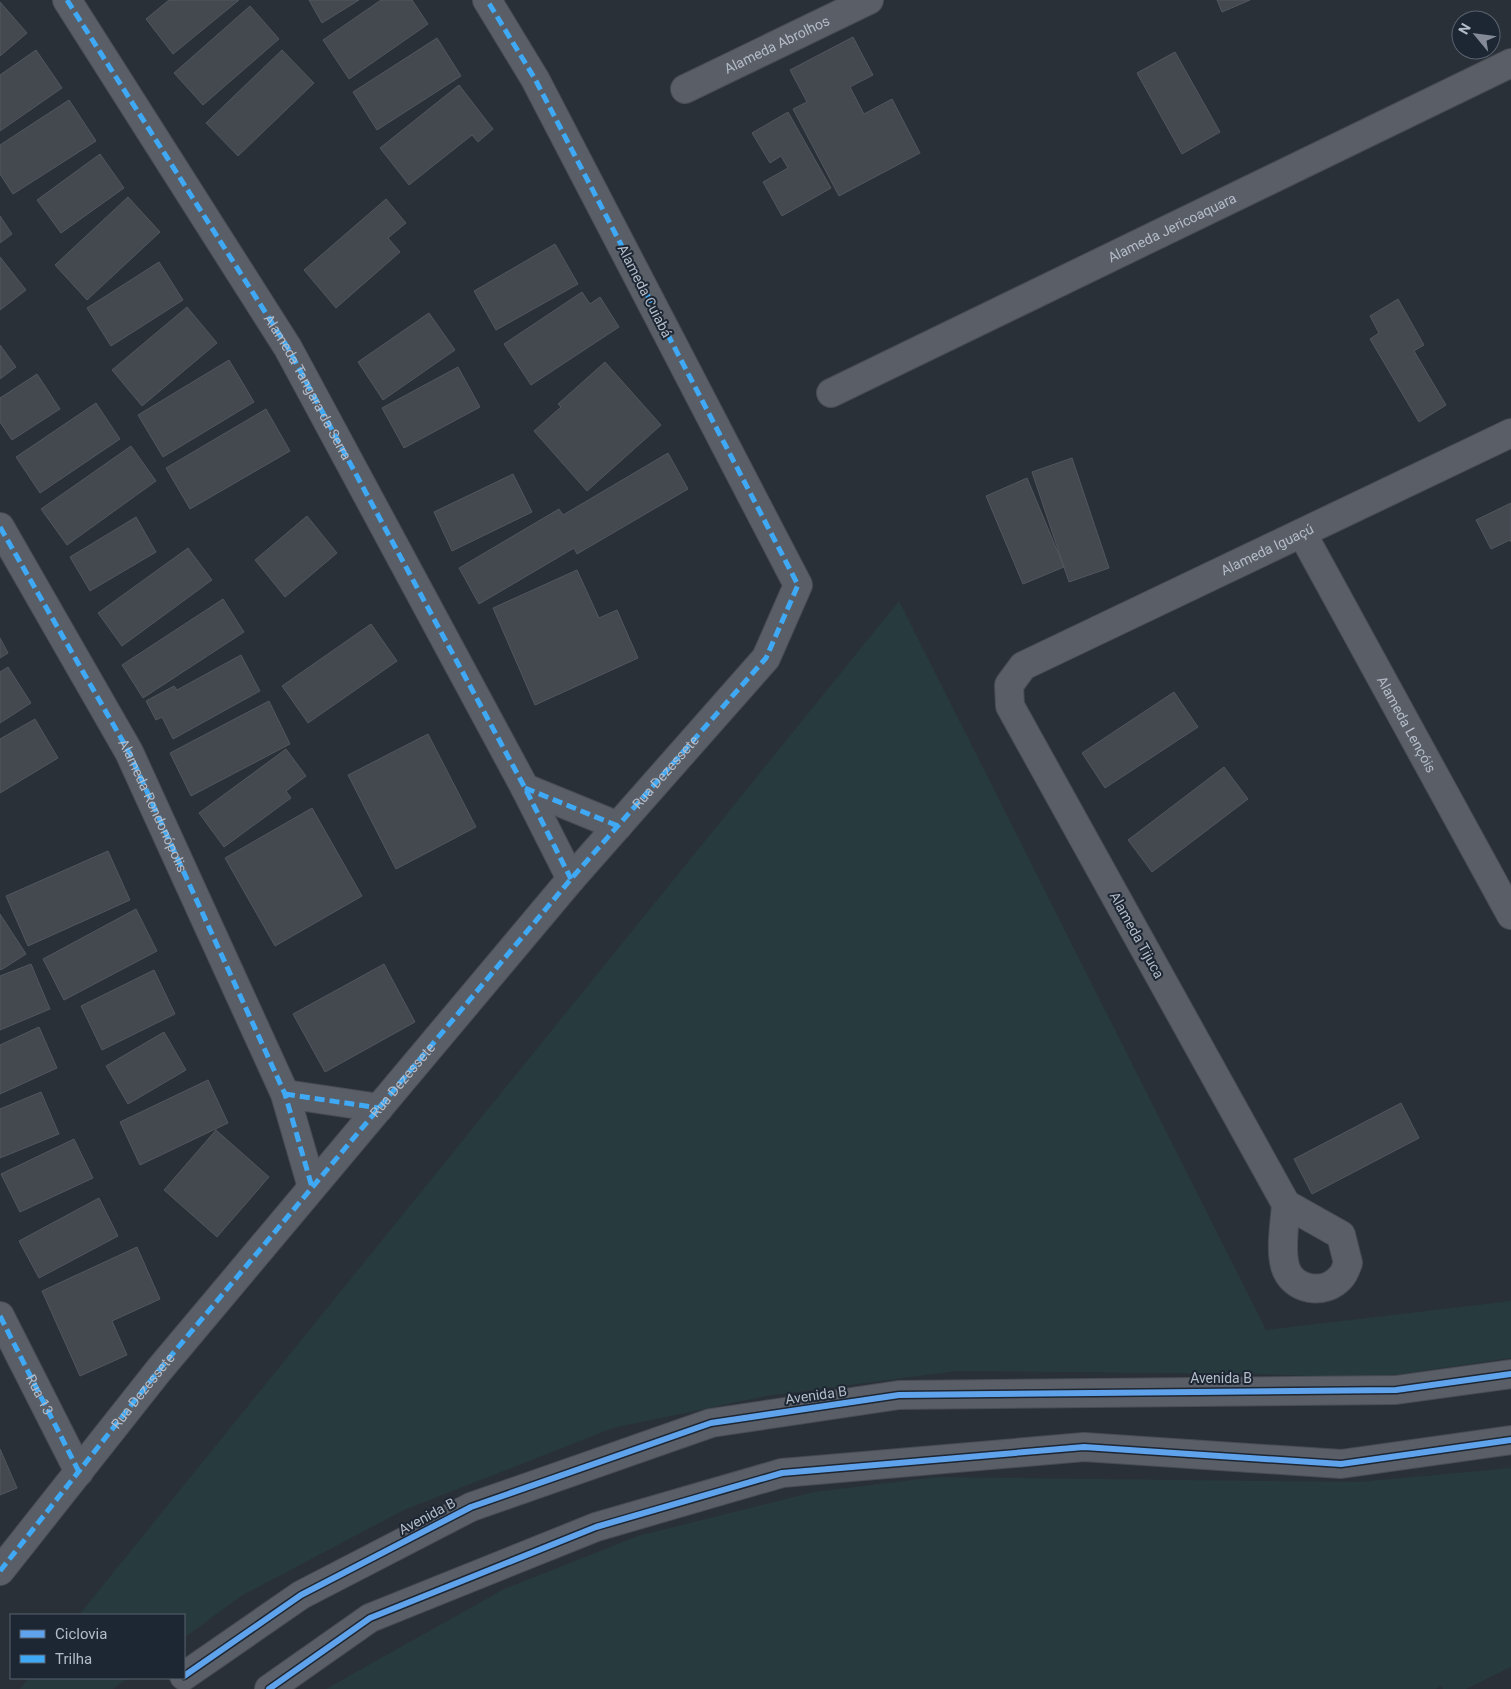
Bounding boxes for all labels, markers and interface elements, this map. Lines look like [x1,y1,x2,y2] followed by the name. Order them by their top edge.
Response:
[1451,10,1501,60] north arrow
[722,12,832,77] street label: Alameda Abrolhos
[1455,20,1474,37] text: N
[1105,190,1239,265] street label: Alameda Jericoaquara
[615,242,675,340] street label: Alameda Cuiabá
[261,311,355,463] street label: Alameda Tangara da Serra
[1218,520,1316,578] street label: Alameda Iguaçú
[1374,673,1439,775] street label: Alameda Lençóis
[629,732,702,812] street label: Rua Dezessete
[115,736,191,875] street label: Alameda Rondonópolis
[1107,889,1167,981] street label: Alameda Tijuca
[367,1039,438,1120] street label: Rua Dezessete
[108,1350,178,1432] street label: Rua Dezessete
[1190,1370,1252,1386] street label: Avenida B
[23,1372,57,1417] street label: Rua 13
[784,1383,848,1407] street label: Avenida B
[396,1494,458,1538] street label: Avenida B
[10,1614,185,1679] legend
[55,1625,107,1643] text: Ciclovia
[55,1650,92,1668] text: Trilha

